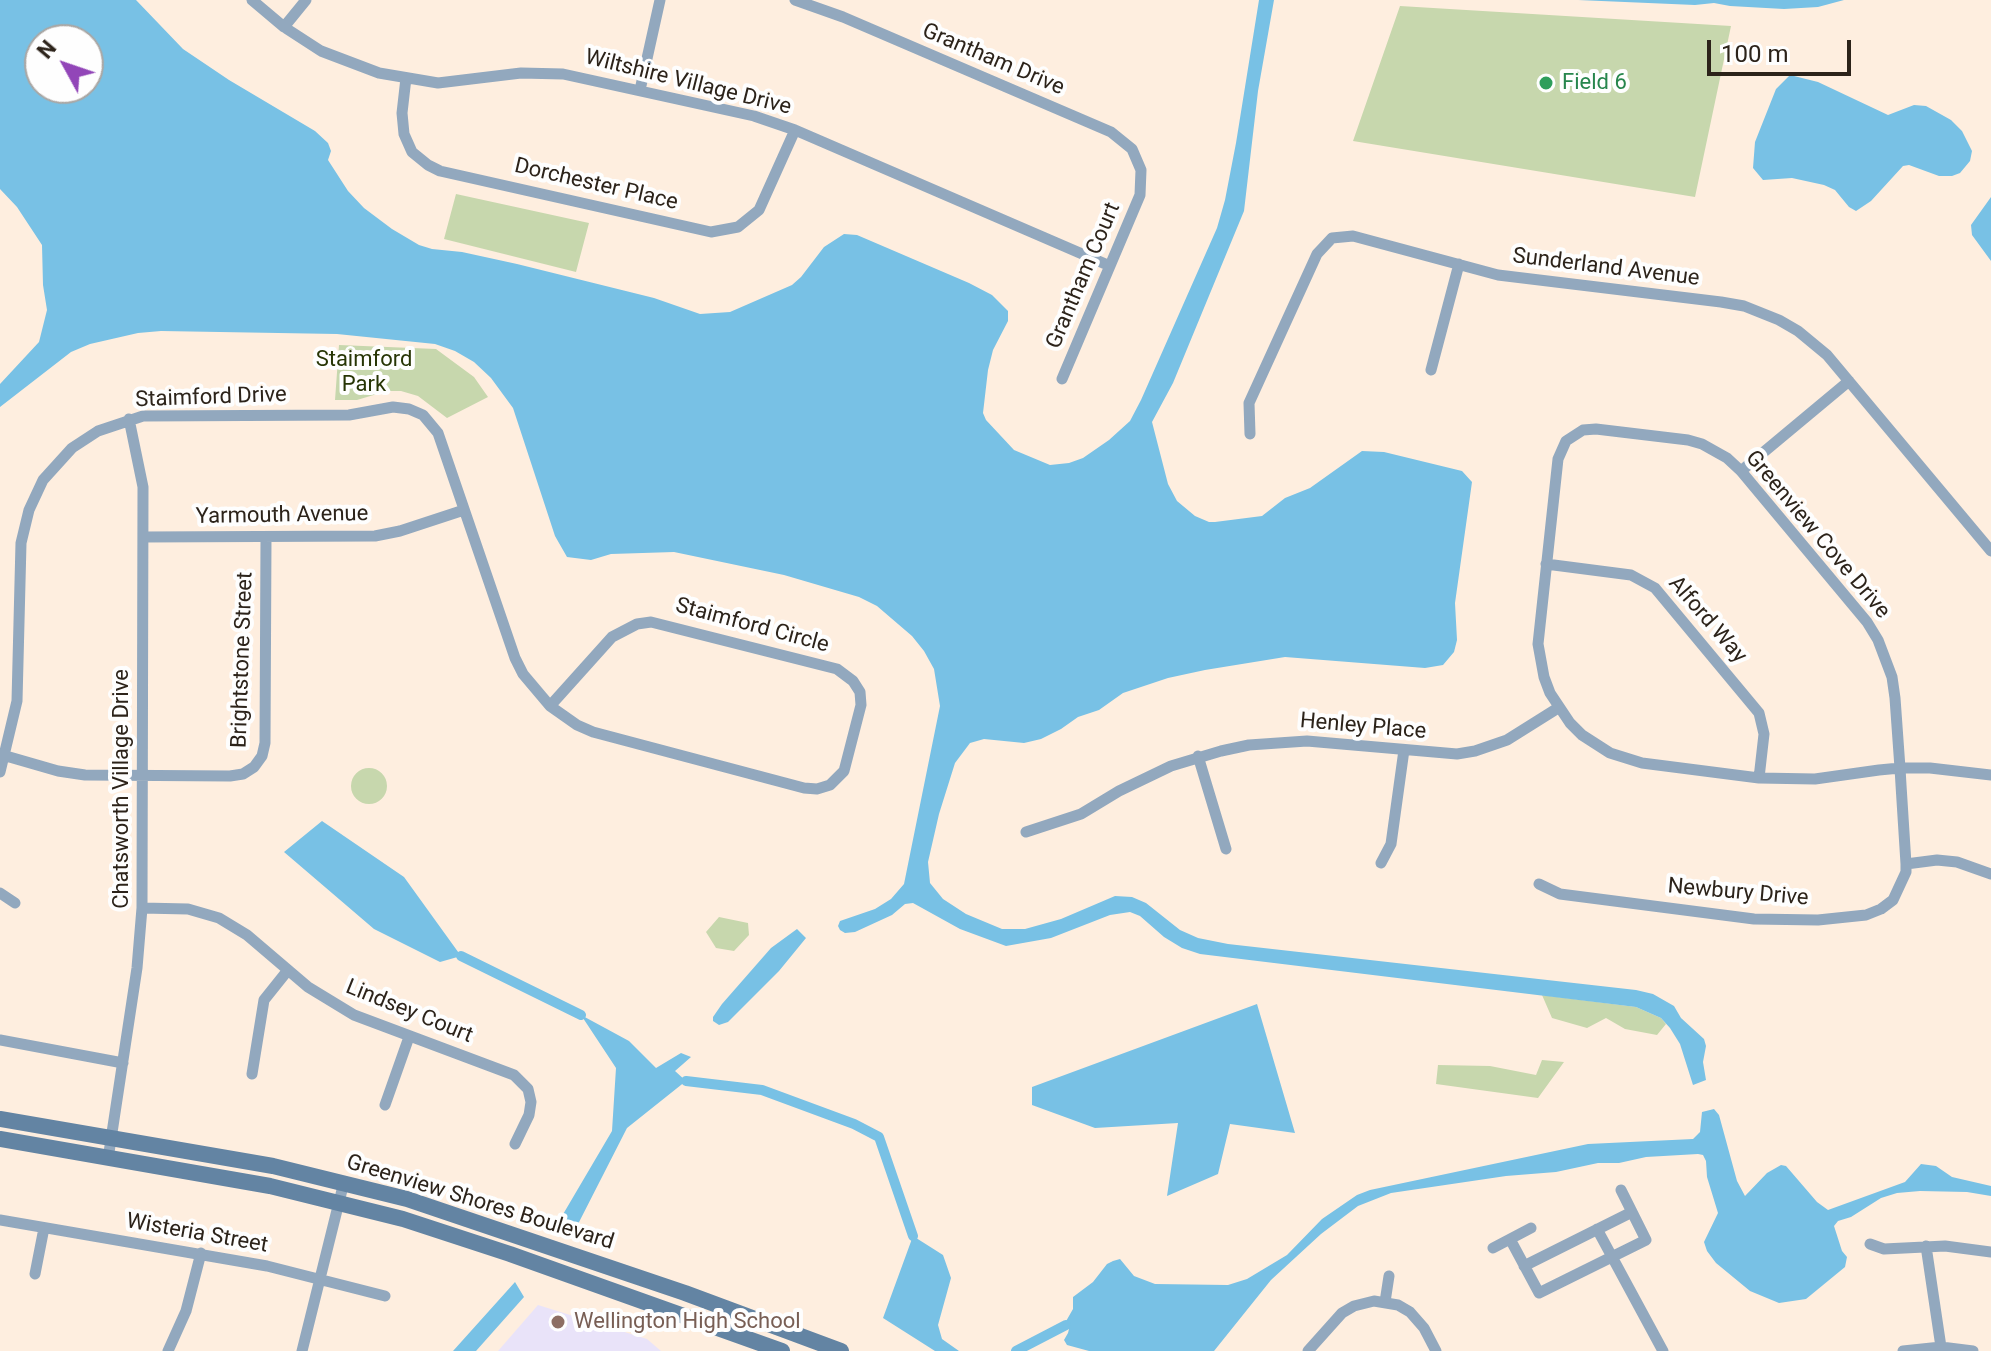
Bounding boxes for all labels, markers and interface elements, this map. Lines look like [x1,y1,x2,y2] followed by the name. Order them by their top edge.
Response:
[918,18,1068,102] street label: Grantham Drive
[24,24,104,104] north arrow
[1711,24,1855,74] scale bar
[32,36,61,64] text: N
[1721,40,1788,68] text: 100 m
[582,45,794,121] street label: Wiltshire Village Drive
[1562,70,1627,96] place label: Field 6
[1537,74,1555,92] marker: Field 6
[512,153,680,217] street label: Dorchester Place
[1041,199,1127,353] street label: Grantham Court
[1511,243,1701,293] street label: Sunderland Avenue
[316,347,412,398] park label: Staimford Park
[135,382,287,414] street label: Staimford Drive
[1739,446,1895,624] street label: Greenview Cove Drive
[196,501,368,531] street label: Yarmouth Avenue
[227,571,259,749] street label: Brightstone Street
[1662,571,1752,669] street label: Alford Way
[672,593,832,659] street label: Staimford Circle
[109,669,135,909] street label: Chatsworth Village Drive
[1299,708,1427,746] street label: Henley Place
[1666,874,1810,912] street label: Newbury Drive
[342,975,476,1049] street label: Lindsey Court
[343,1150,617,1256] street label: Greenview Shores Boulevard
[124,1209,270,1259] street label: Wisteria Street
[574,1309,801,1335] place label: Wellington High School
[549,1313,567,1331] marker: Wellington High School

